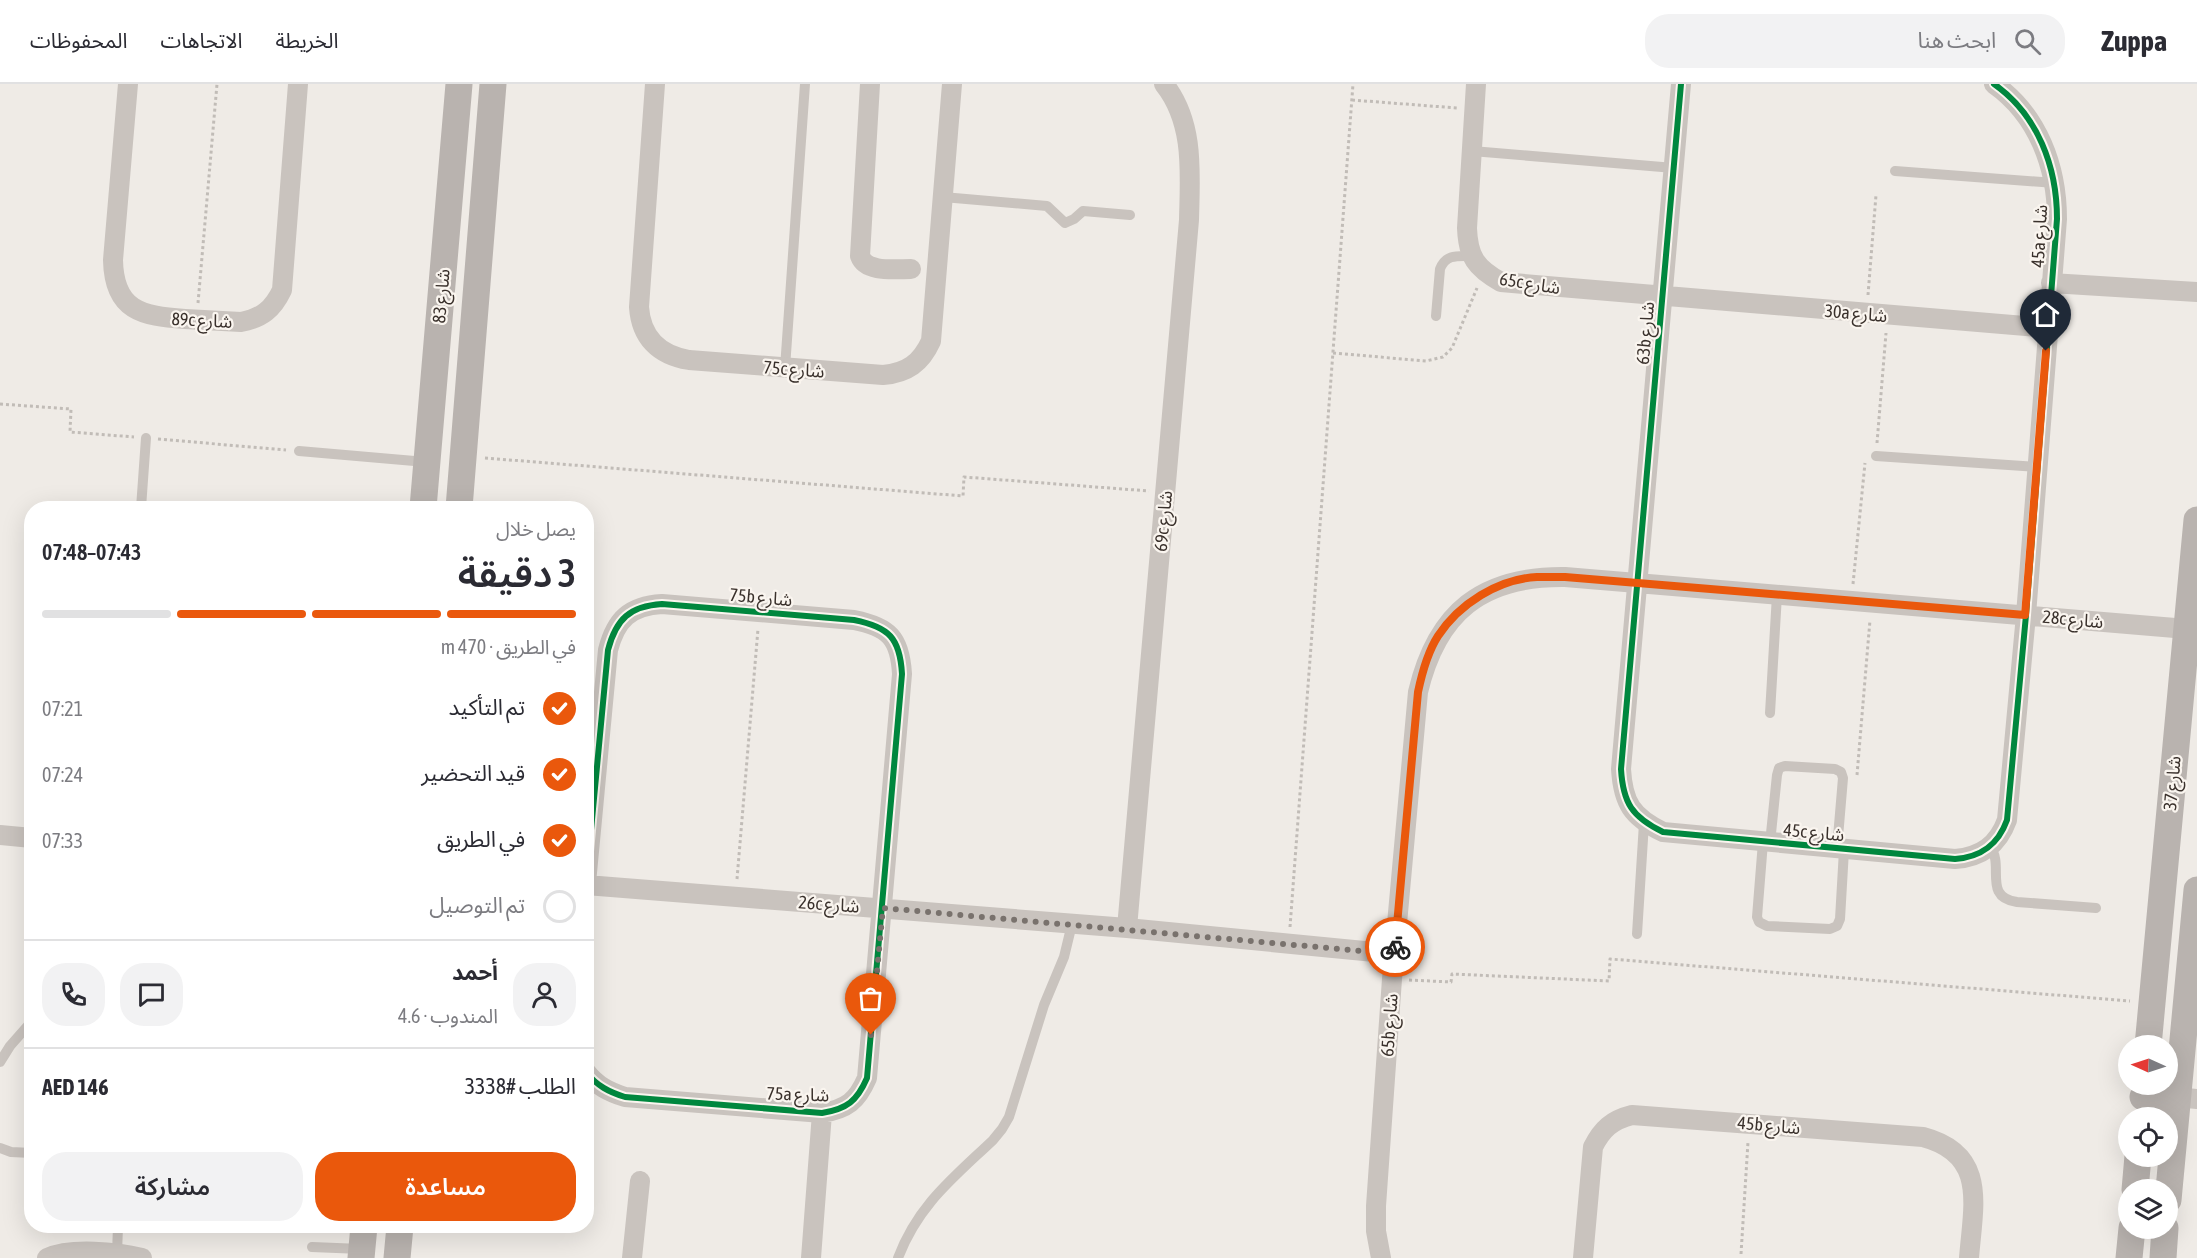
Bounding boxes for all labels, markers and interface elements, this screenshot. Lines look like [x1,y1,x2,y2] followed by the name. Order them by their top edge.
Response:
[1645,14,2065,68] search box
[2011,25,2044,58] icon: search
[2101,25,2167,57] text: Zuppa
[1917,27,1996,53] text: ابحث هنا
[30,28,127,52] text: المحفوظات
[160,28,242,52] text: الاتجاهات
[275,28,338,52] text: الخريطة
[2027,204,2055,268] street label: 45a شارع
[428,268,458,324] street label: شارع 83
[1498,268,1562,302] street label: 65c شارع
[2020,289,2071,351] pin
[2029,298,2062,331] icon: home
[1823,300,1888,330] street label: 30a شارع
[1632,301,1662,366] street label: 63b شارع
[171,308,233,336] street label: 89c شارع
[762,356,825,386] street label: 75c شارع
[1150,490,1180,553] street label: 69c شارع
[496,517,576,540] text: يصل خلال
[42,539,141,565] text: 07:43–07:48
[458,551,576,595] text: 3 دقيقة
[728,584,793,614] street label: 75b شارع
[2041,606,2104,636] street label: 28c شارع
[441,635,576,658] text: في الطريق · 470 m
[543,692,576,725] icon: check
[449,694,525,720] text: تم التأكيد
[42,697,83,720] text: 07:21
[2159,755,2189,811] street label: شارع 37
[543,758,576,791] icon: check
[421,760,525,786] text: قيد التحضير
[42,763,83,786] text: 07:24
[1782,819,1845,849] street label: 45c شارع
[543,824,576,857] icon: check
[437,826,525,852] text: في الطريق
[42,829,83,852] text: 07:33
[797,891,860,921] street label: 26c شارع
[429,892,525,918] text: تم التوصيل
[1365,917,1425,977] courier
[1379,931,1412,964] icon: bike
[452,959,498,985] text: أحمد
[42,963,105,1026] button: phone
[120,963,183,1026] button: chat
[513,963,576,1026] button: person
[845,973,896,1035] pin
[854,982,887,1015] icon: bag
[1376,993,1406,1057] street label: 65b شارع
[398,1004,498,1027] text: المندوب · 4.6
[2118,1035,2178,1095] north arrow
[2118,1035,2178,1239] map controls
[465,1073,576,1099] text: الطلب #3338
[42,1074,109,1100] text: AED 146
[766,1082,830,1110] street label: 75a شارع
[2118,1107,2178,1167] button: locate
[1736,1112,1801,1142] street label: 45b شارع
[42,1152,303,1221] button: مشاركة
[315,1152,576,1221] button: مساعدة
[2118,1179,2178,1239] button: layers

